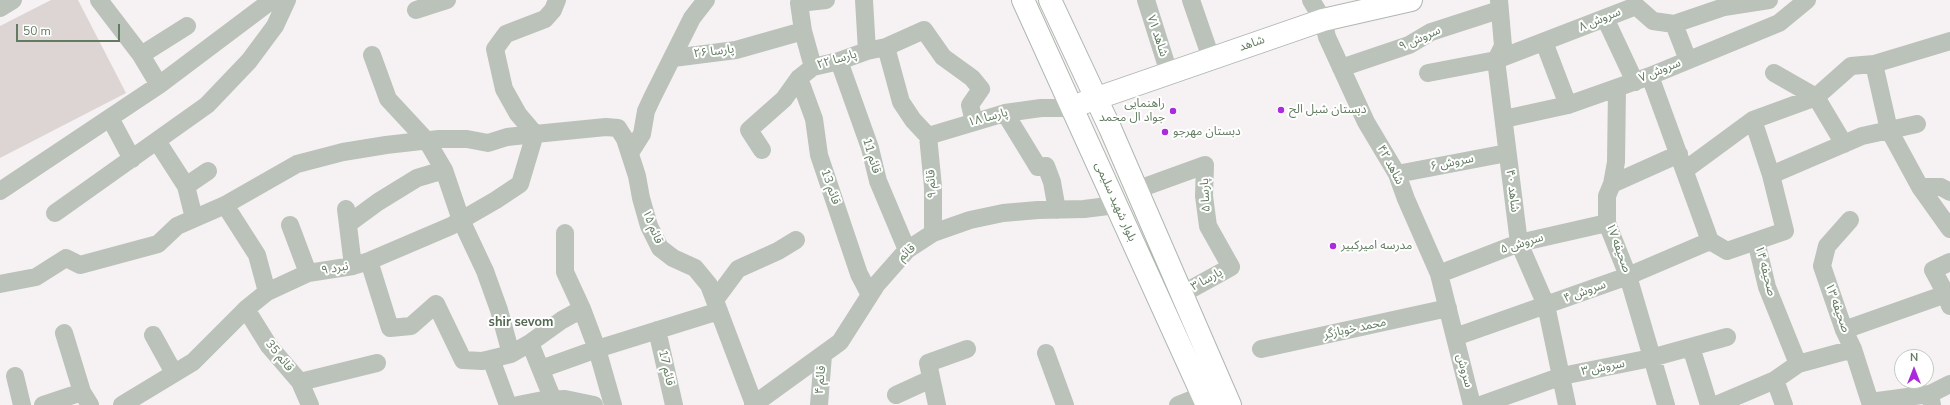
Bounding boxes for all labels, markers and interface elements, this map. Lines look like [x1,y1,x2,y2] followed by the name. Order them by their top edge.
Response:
[1577,5,1623,35] street label: سروش ۸
[1144,13,1170,59] street label: شاهد ۷۱
[18,16,122,42] scale bar
[23,23,51,39] text: 50 m
[1397,23,1443,55] street label: سروش ۹
[1237,33,1267,55] street label: شاهد
[693,42,735,62] street label: پارسا ۲۶
[815,47,859,73] street label: پارسا ۲۲
[1637,56,1683,86] street label: سروش ۷
[1099,97,1165,125] place label: راهنمایی جواد ال محمد
[1289,103,1367,117] place label: دبستان شبل الح
[1276,105,1286,115] marker: دبستان شبل الح
[966,106,1010,130] street label: پارسا ۱۸
[1168,106,1178,116] marker: راهنمایی جواد ال محمد
[1173,125,1241,139] place label: دبستان مهرجو
[1160,127,1170,137] marker: دبستان مهرجو
[859,137,883,175] street label: قائم 11
[1374,143,1406,187] street label: شاهد ۴۲
[1429,152,1475,174] street label: سروش ۶
[1091,160,1139,244] street label: بلوار شهید سلیمی
[817,167,843,207] street label: قائم 13
[924,169,940,199] street label: قائم ۹
[1502,169,1522,213] street label: شاهد ۴۰
[1198,178,1214,212] street label: پارسا ۵
[638,208,666,246] street label: قائم ۱۵
[1602,221,1634,275] street label: صحیفه ۱۷
[1499,231,1545,257] street label: سروش ۵
[1341,239,1412,253] place label: مدرسه امیرکبیر
[895,241,919,265] street label: قائم
[1328,241,1338,251] marker: مدرسه امیرکبیر
[1751,244,1779,298] street label: صحیفه ۱۴
[320,260,350,278] street label: نبرد ۹
[1189,265,1225,295] street label: پارسا ۳
[1562,278,1608,306] street label: سروش ۴
[1821,281,1853,335] street label: صحیفه ۱۳
[489,315,553,331] district label: shir sevom
[1322,315,1388,343] street label: محمد خوبازگر
[262,337,296,375] street label: قائم 35
[655,349,677,387] street label: قائم 17
[1894,349,1934,389] north arrow
[1910,350,1918,365] text: N
[1453,353,1475,389] street label: سروش
[1580,357,1626,379] street label: سروش ۳
[813,365,829,395] street label: قائم ۴

